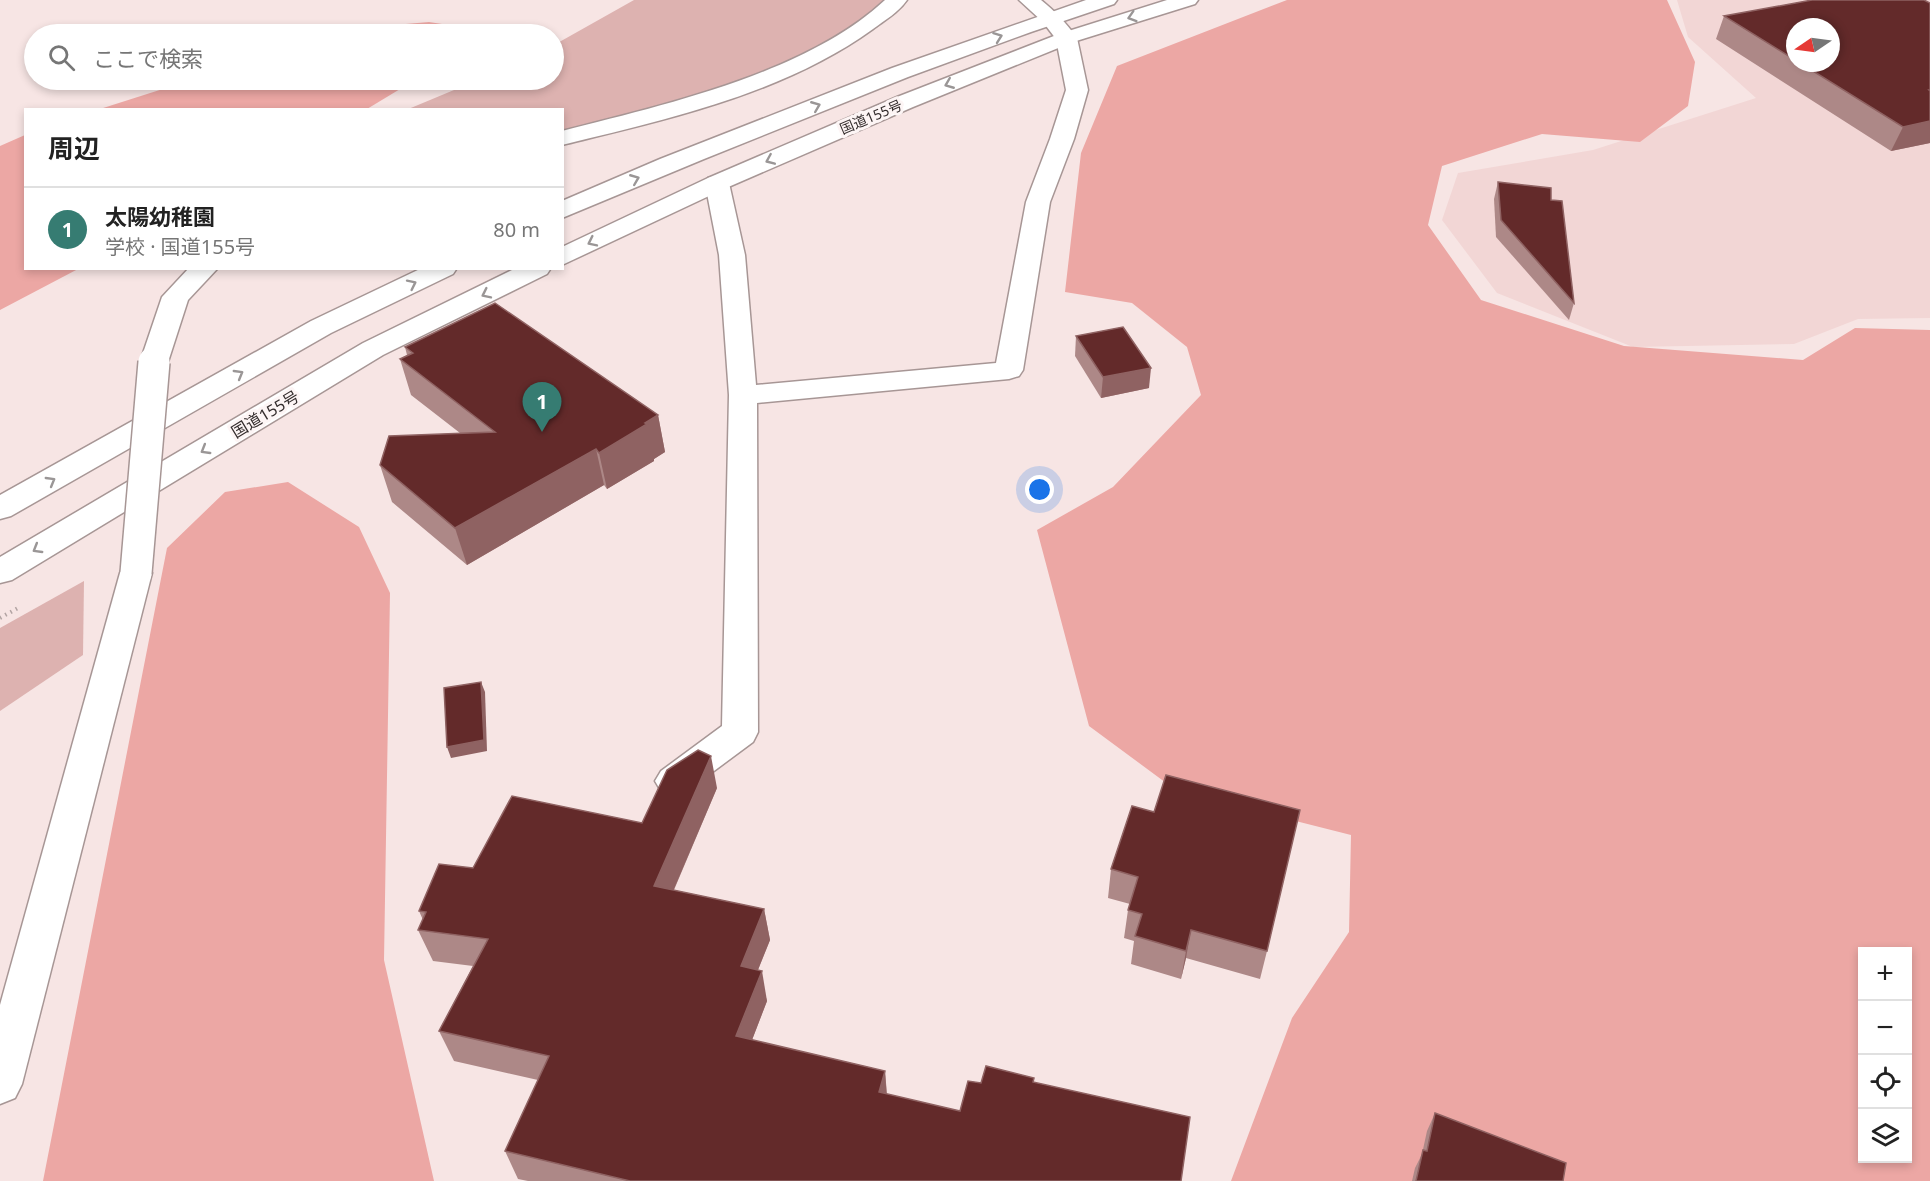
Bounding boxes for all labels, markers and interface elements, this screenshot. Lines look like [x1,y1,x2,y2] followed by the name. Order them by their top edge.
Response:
[1127,10,1138,22] one-way arrow
[1786,18,1840,72] north arrow
[24,24,564,90] search box
[992,31,1003,44] one-way arrow
[45,41,78,74] icon: search
[93,43,203,73] text: ここで検索
[944,77,955,90] one-way arrow
[837,95,905,138] street label: 国道155号
[810,101,821,113] one-way arrow
[48,130,100,166] text: 周辺
[765,153,776,165] one-way arrow
[629,174,640,186] one-way arrow
[105,201,215,231] text: 太陽幼稚園
[62,216,73,243] text: 1
[493,216,540,243] text: 80 m
[105,233,255,260] text: 学校 · 国道155号
[588,234,599,246] one-way arrow
[405,279,416,291] one-way arrow
[481,287,492,299] one-way arrow
[233,370,243,381] one-way arrow
[522,382,562,432] pin: 1
[227,385,303,443] street label: 国道155号
[201,442,211,454] one-way arrow
[1025,475,1054,504] your location
[45,476,55,488] one-way arrow
[33,542,43,554] one-way arrow
[1858,947,1912,1163] map controls
[1858,947,1912,1001] button: +
[1858,1001,1912,1055] button: −
[1858,1055,1912,1109] button: locate
[1858,1109,1912,1163] button: layers

